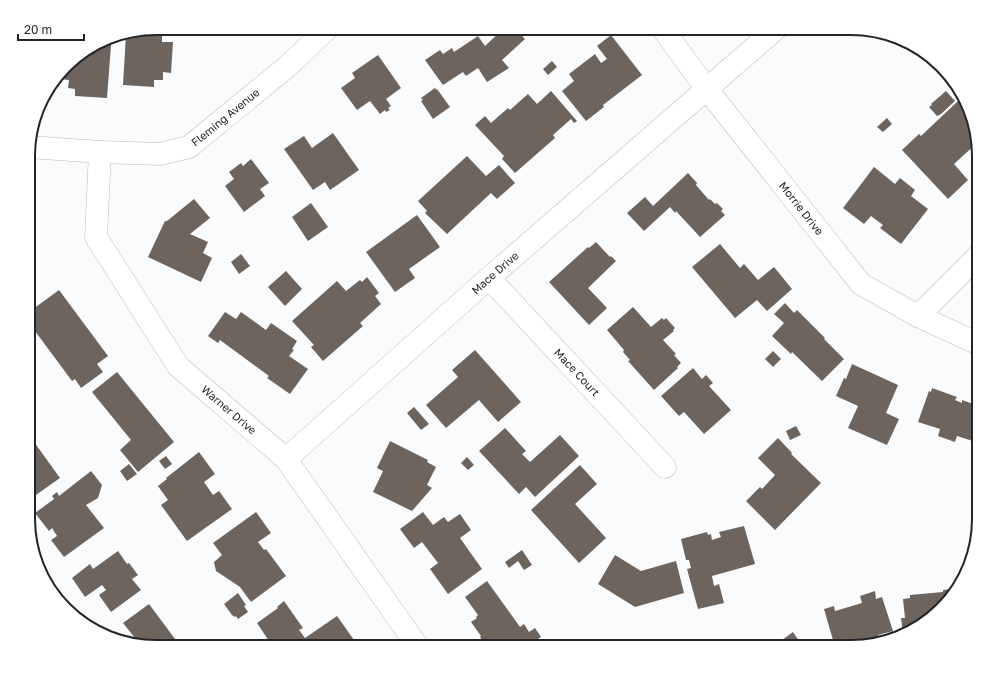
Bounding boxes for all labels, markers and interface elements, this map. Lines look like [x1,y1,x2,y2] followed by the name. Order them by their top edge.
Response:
[18,16,84,42] scale bar
[24,22,52,37] text: 20 m
[188,85,262,149] street label: Fleming Avenue
[777,179,827,237] street label: Morrie Drive
[469,248,521,296] street label: Mace Drive
[552,345,603,399] street label: Mace Court
[199,382,259,437] street label: Warner Drive

